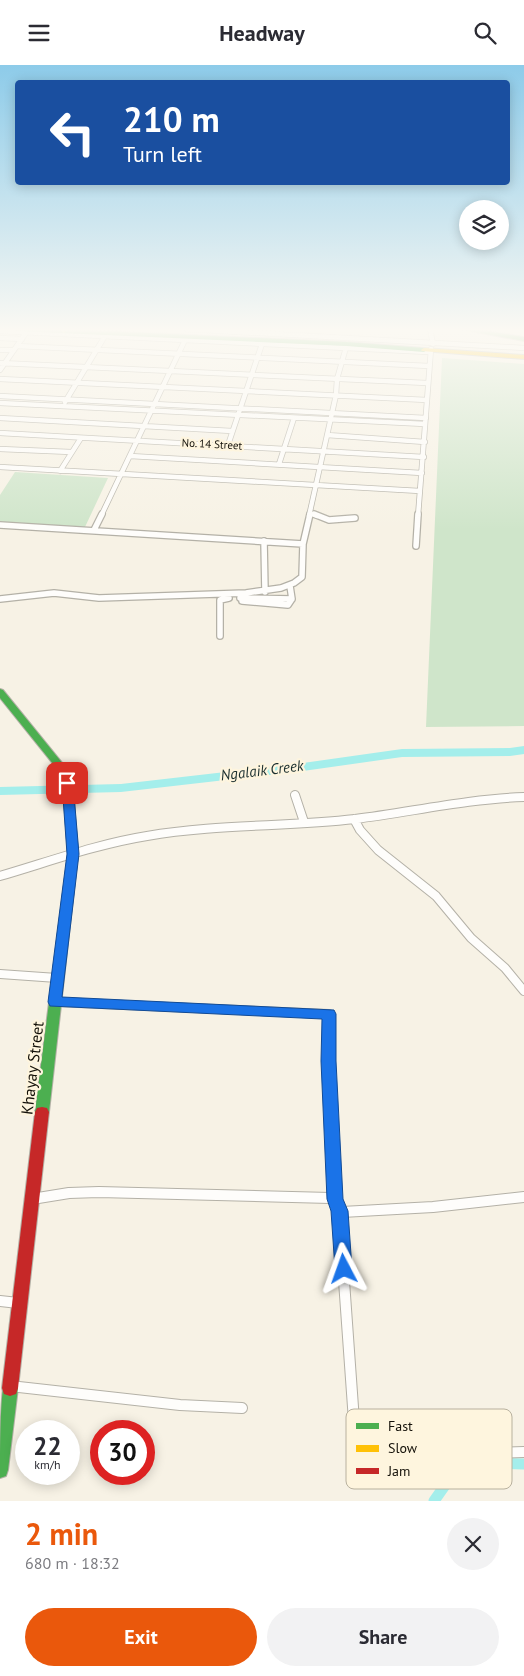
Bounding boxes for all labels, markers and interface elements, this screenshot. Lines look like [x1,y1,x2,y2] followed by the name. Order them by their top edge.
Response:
[25,19,53,47] icon: menu
[219,19,305,47] text: Headway
[471,19,499,47] icon: search
[123,96,220,142] text: 210 m
[40,100,105,165] icon: left
[123,140,202,168] text: Turn left
[459,200,509,250] map controls
[459,200,509,250] button: layers
[181,435,243,453] street label: No. 14 Street
[219,755,306,785] water label: Ngalaik Creek
[46,762,88,804] pin
[53,769,81,797] icon: arrive
[16,1020,48,1116] street label: Khayay Street
[317,1242,369,1294] position arrow
[346,1409,512,1489] legend
[388,1417,413,1435] text: Fast
[90,1420,155,1485] speed limit sign: 30
[33,1430,62,1462] text: 22
[388,1439,418,1457] text: Slow
[34,1457,61,1472] text: km/h
[387,1462,410,1480] text: Jam
[25,1514,98,1553] text: 2 min
[447,1518,499,1570] button: close
[25,1553,120,1573] text: 680 m · 18:32
[25,1608,257,1666] button: Exit
[267,1608,499,1666] button: Share

